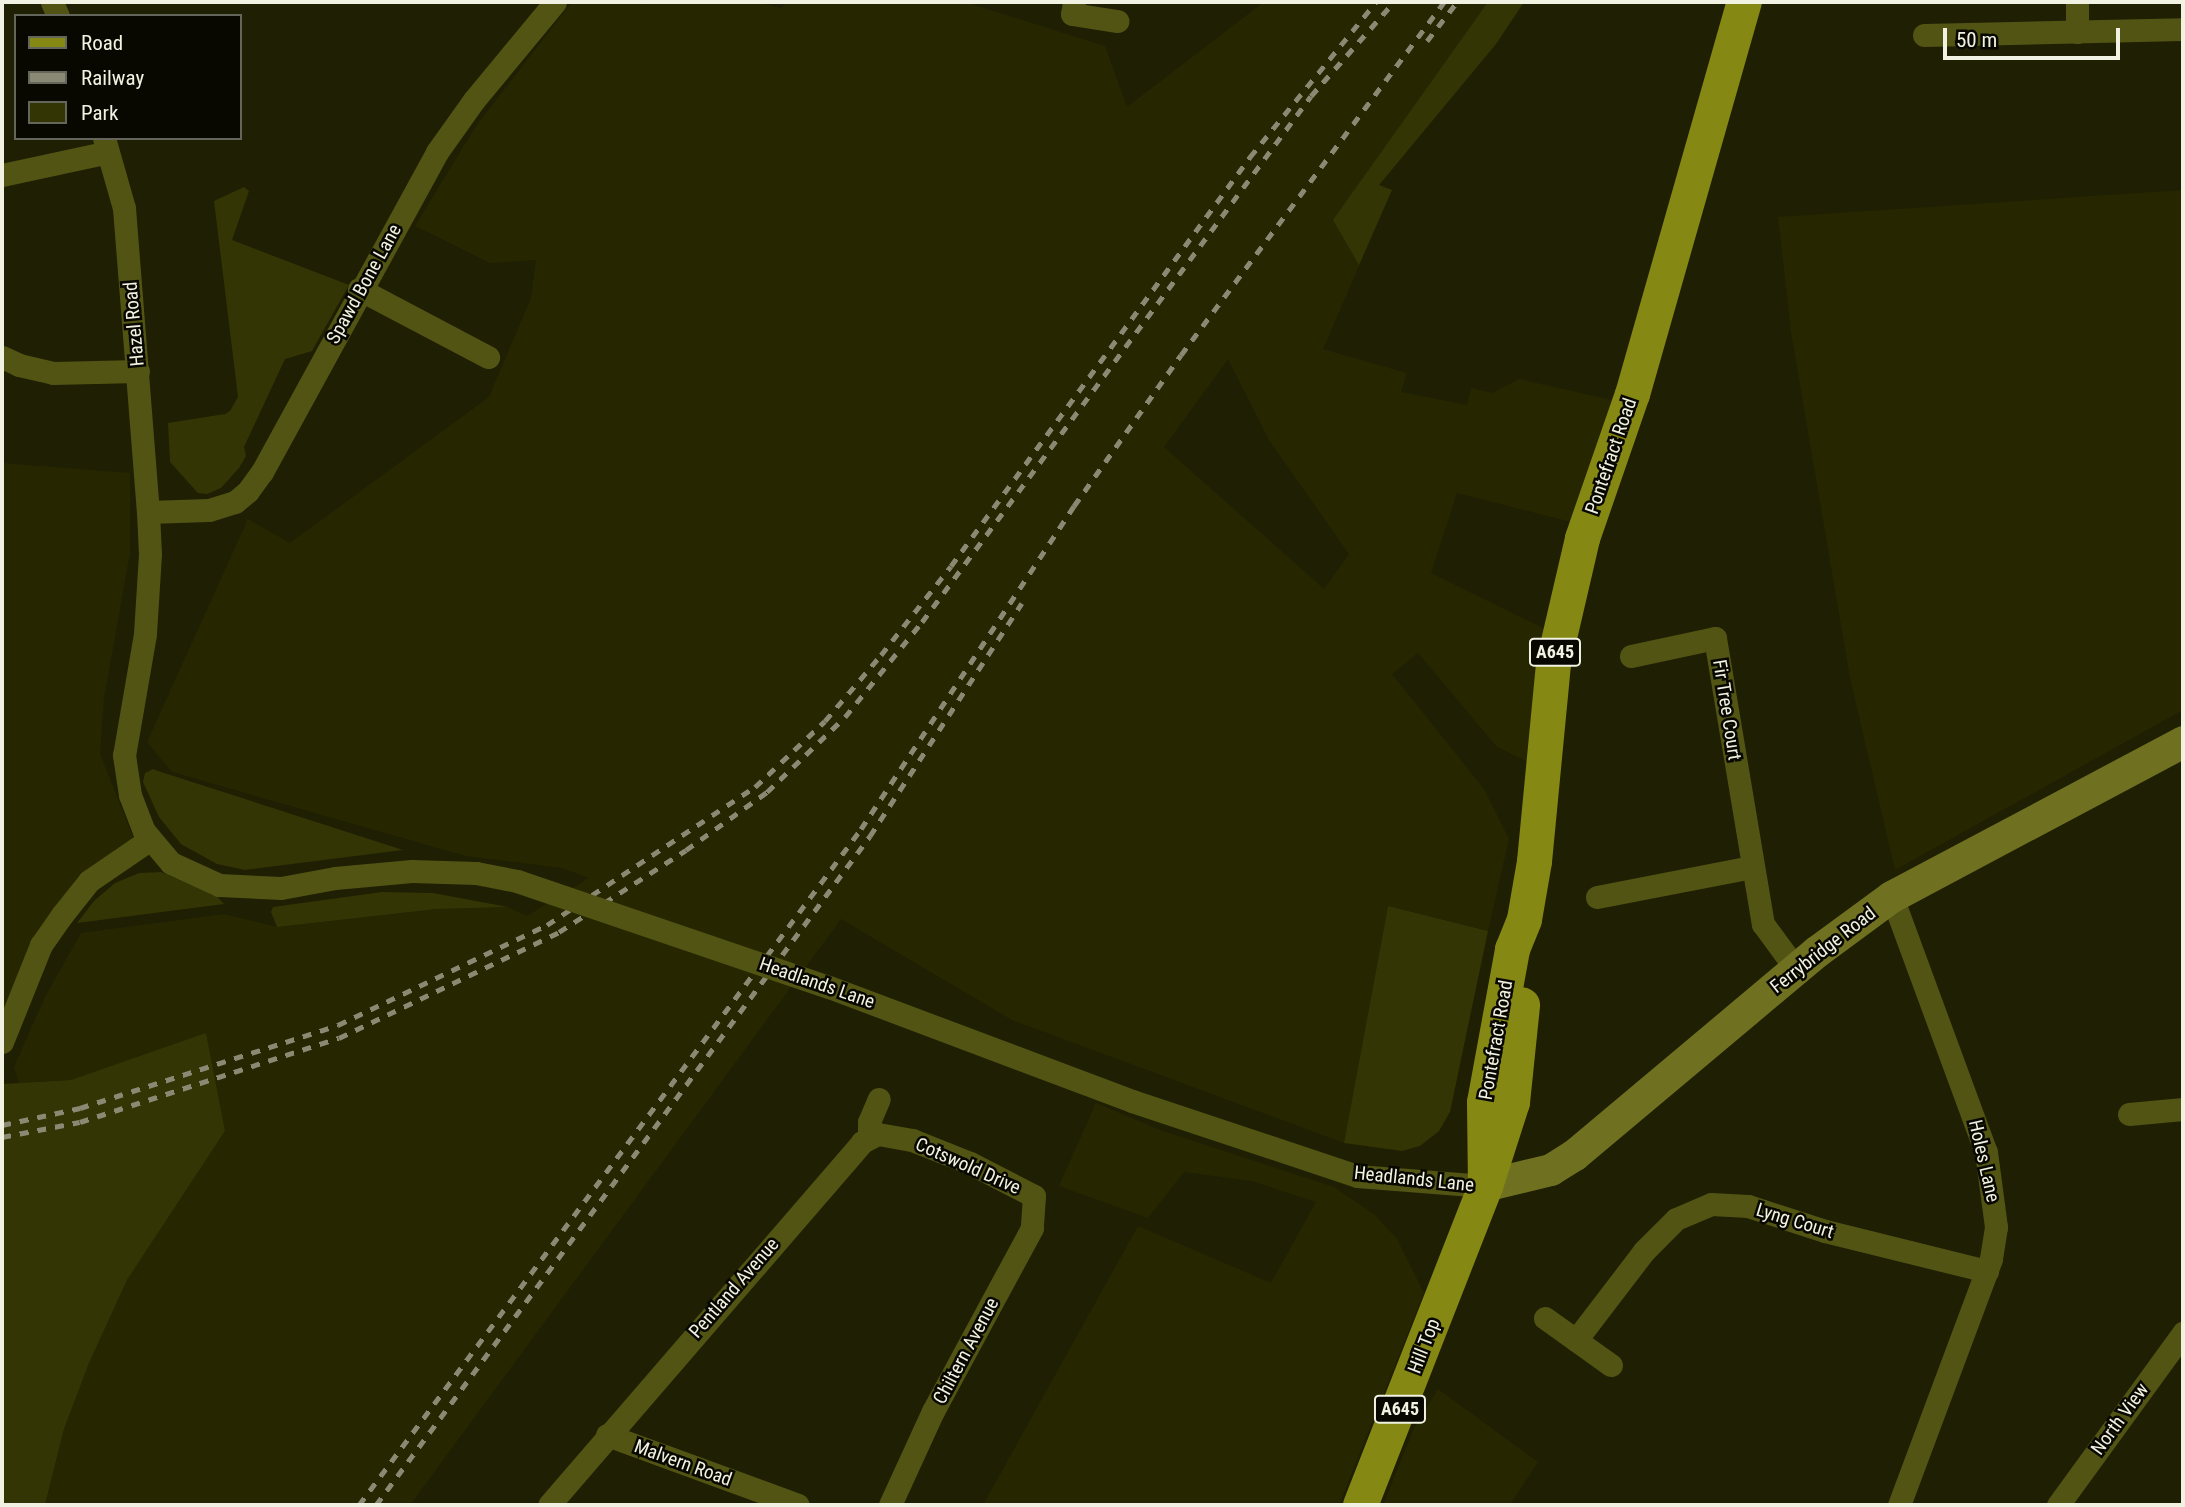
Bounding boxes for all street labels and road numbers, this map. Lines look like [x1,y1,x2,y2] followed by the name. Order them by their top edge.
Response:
[322,220,406,348] street label: Spawd Bone Lane
[119,281,149,367] street label: Hazel Road
[1581,395,1641,517] street label: Pontefract Road
[1529,638,1581,666] road number: A645
[1708,658,1746,762] street label: Fir Tree Court
[1766,902,1880,998] street label: Ferrybridge Road
[756,953,878,1013] street label: Headlands Lane
[1474,978,1518,1102] street label: Pontefract Road
[1963,1118,2005,1204] street label: Holes Lane
[912,1133,1024,1199] street label: Cotswold Drive
[1353,1161,1475,1197] street label: Headlands Lane
[1753,1198,1837,1244] street label: Lyng Court
[684,1233,784,1343] street label: Pentland Avenue
[928,1294,1004,1408] street label: Chiltern Avenue
[1403,1315,1445,1377] street label: Hill Top
[2086,1379,2154,1459] street label: North View
[1374,1394,1426,1424] road number: A645
[631,1435,735,1491] street label: Malvern Road

